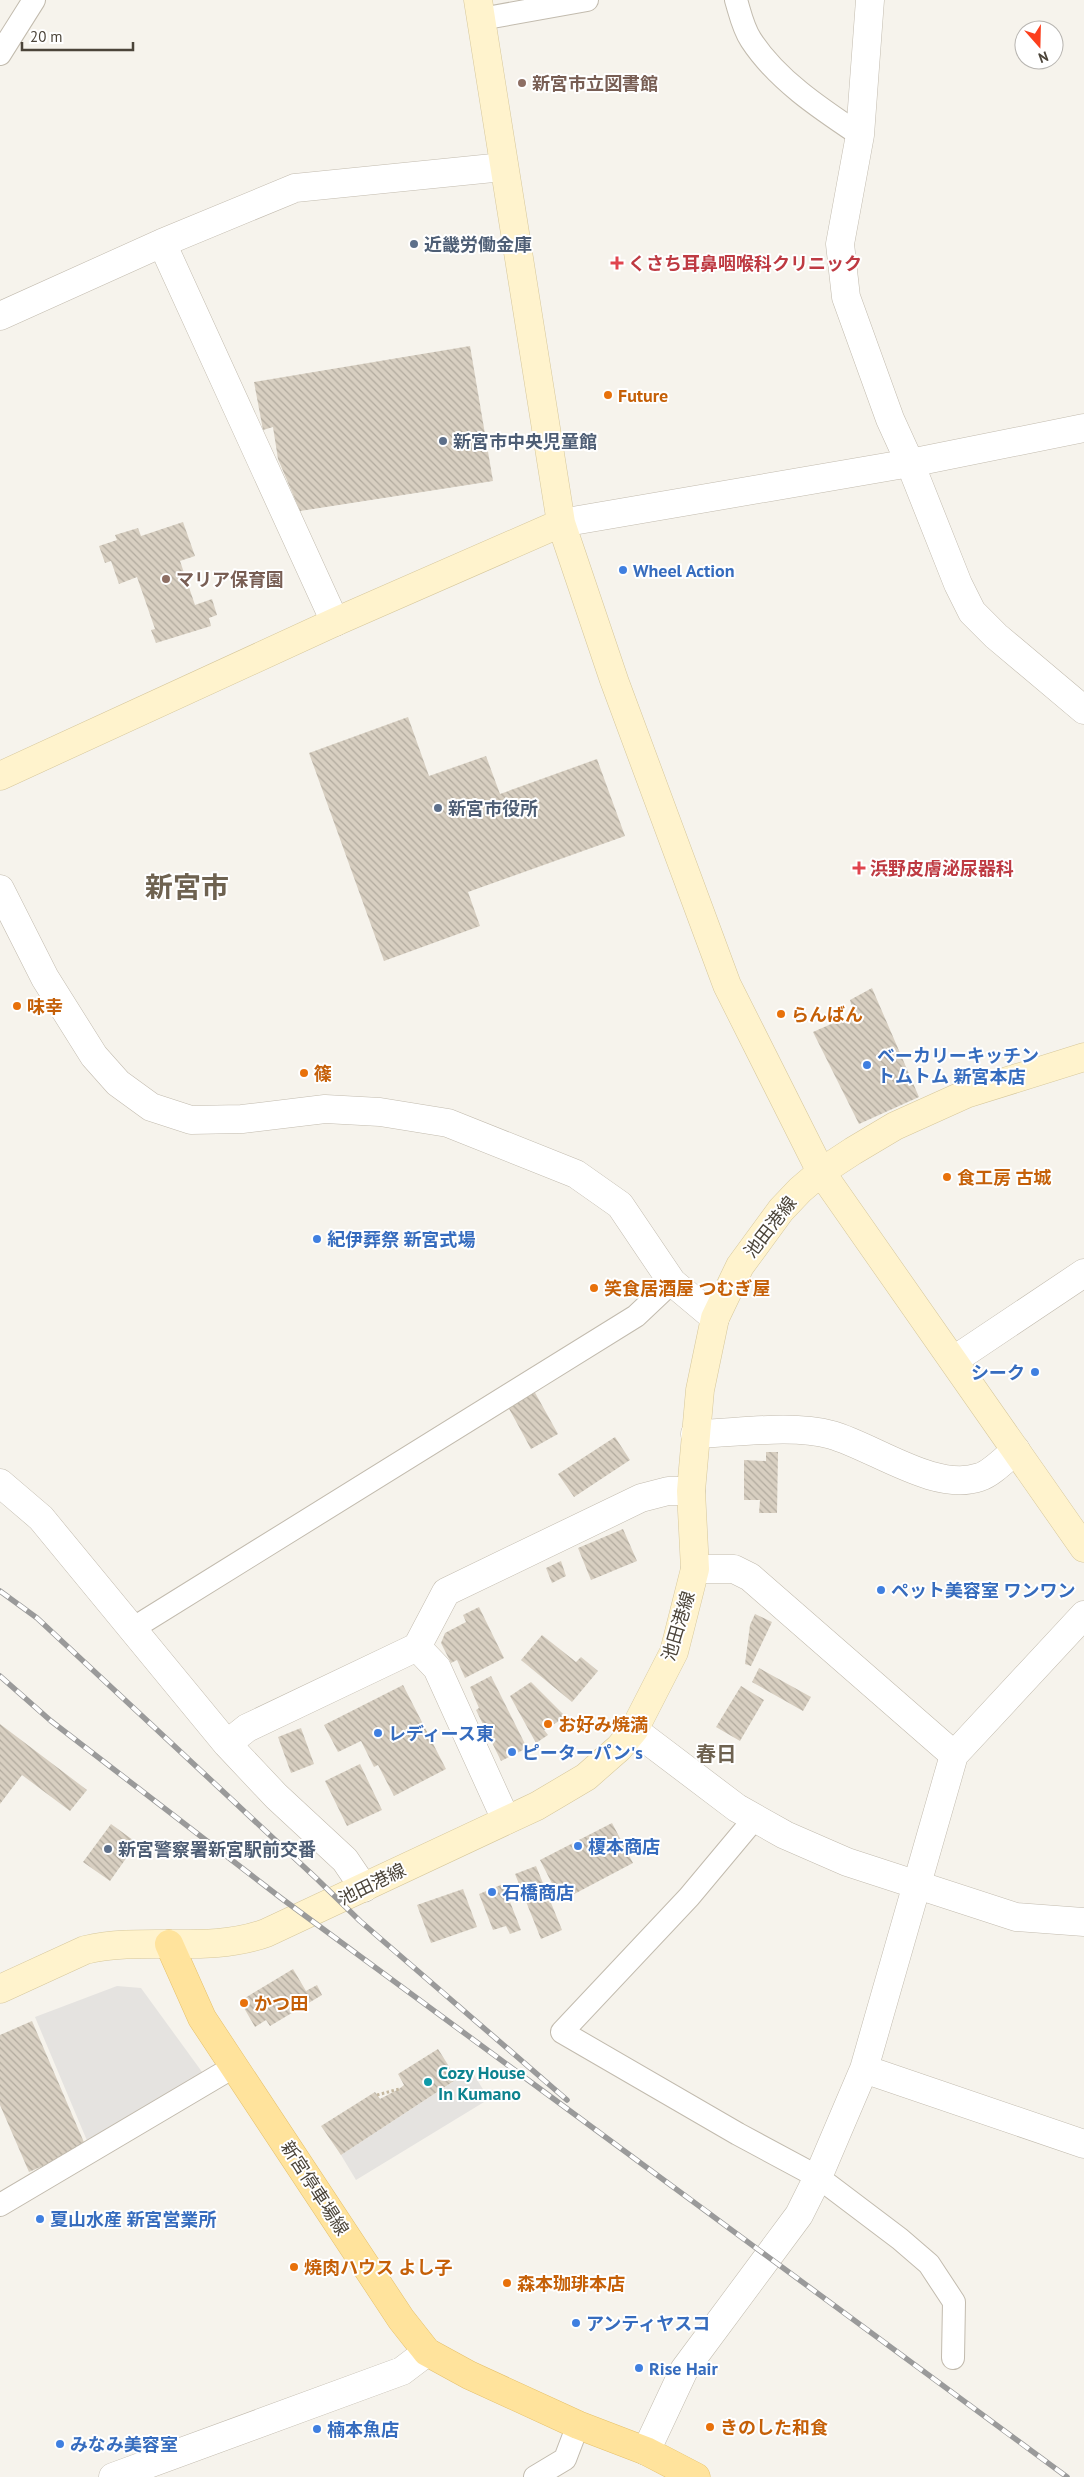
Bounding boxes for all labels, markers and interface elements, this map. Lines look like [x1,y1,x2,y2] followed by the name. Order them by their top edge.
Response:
[22,20,134,52] scale bar
[1014,20,1064,70] north arrow
[30,27,63,46] text: 20 m
[1036,47,1051,67] text: N
[532,72,658,95] place label: 新宮市立図書館
[516,77,528,89] marker: 新宮市立図書館
[424,233,532,256] place label: 近畿労働金庫
[408,238,420,250] marker: 近畿労働金庫
[628,252,862,275] place label: くさち耳鼻咽喉科クリニック
[610,256,624,270] marker: くさち耳鼻咽喉科クリニック
[618,384,668,407] place label: Future
[602,389,614,401] marker: Future
[453,430,597,453] place label: 新宮市中央児童館
[437,435,449,447] marker: 新宮市中央児童館
[633,559,735,582] place label: Wheel Action
[617,564,629,576] marker: Wheel Action
[176,568,284,591] place label: マリア保育園
[160,573,172,585] marker: マリア保育園
[448,797,538,820] place label: 新宮市役所
[432,802,444,814] marker: 新宮市役所
[870,857,1014,880] place label: 浜野皮膚泌尿器科
[852,861,866,875] marker: 浜野皮膚泌尿器科
[145,868,229,905] district label: 新宮市
[27,995,63,1018] place label: 味幸
[11,1000,23,1012] marker: 味幸
[791,1003,863,1026] place label: らんばん
[775,1008,787,1020] marker: らんばん
[877,1044,1039,1088] place label: ベーカリーキッチン トムトム 新宮本店
[861,1059,873,1071] marker: ベーカリーキッチン トムトム 新宮本店
[314,1062,332,1085] place label: 篠
[298,1067,310,1079] marker: 篠
[957,1166,1052,1189] place label: 食工房 古城
[941,1171,953,1183] marker: 食工房 古城
[739,1192,801,1262] street label: 池田港線
[327,1228,476,1251] place label: 紀伊葬祭 新宮式場
[311,1233,323,1245] marker: 紀伊葬祭 新宮式場
[604,1277,771,1300] place label: 笑食居酒屋 つむぎ屋
[588,1282,600,1294] marker: 笑食居酒屋 つむぎ屋
[971,1361,1025,1384] place label: シーク
[1029,1366,1041,1378] marker: シーク
[891,1579,1076,1602] place label: ペット美容室 ワンワン
[875,1584,887,1596] marker: ペット美容室 ワンワン
[656,1588,700,1664] street label: 池田港線
[558,1713,648,1736] place label: お好み焼満
[542,1718,554,1730] marker: お好み焼満
[388,1722,494,1745] place label: レディース東
[372,1727,384,1739] marker: レディース東
[522,1741,643,1764] place label: ピーターパン's
[696,1741,736,1767] district label: 春日
[506,1746,518,1758] marker: ピーターパン's
[588,1835,660,1858] place label: 榎本商店
[118,1838,316,1861] place label: 新宮警察署新宮駅前交番
[572,1840,584,1852] marker: 榎本商店
[102,1843,114,1855] marker: 新宮警察署新宮駅前交番
[335,1858,409,1910] street label: 池田港線
[502,1881,574,1904] place label: 石橋商店
[486,1886,498,1898] marker: 石橋商店
[254,1992,308,2015] place label: かつ田
[238,1997,250,2009] marker: かつ田
[438,2061,526,2105] place label: Cozy House In Kumano
[422,2076,434,2088] marker: Cozy House In Kumano
[276,2136,354,2240] street label: 新宮停車場線
[50,2208,217,2231] place label: 夏山水産 新宮営業所
[34,2213,46,2225] marker: 夏山水産 新宮営業所
[304,2256,453,2279] place label: 焼肉ハウス よし子
[288,2261,300,2273] marker: 焼肉ハウス よし子
[517,2272,625,2295] place label: 森本珈琲本店
[501,2277,513,2289] marker: 森本珈琲本店
[586,2312,710,2335] place label: アンティヤスコ
[570,2317,582,2329] marker: アンティヤスコ
[649,2357,718,2380] place label: Rise Hair
[633,2362,645,2374] marker: Rise Hair
[720,2416,828,2439] place label: きのした和食
[327,2418,399,2441] place label: 楠本魚店
[704,2421,716,2433] marker: きのした和食
[311,2423,323,2435] marker: 楠本魚店
[70,2433,178,2456] place label: みなみ美容室
[54,2438,66,2450] marker: みなみ美容室

